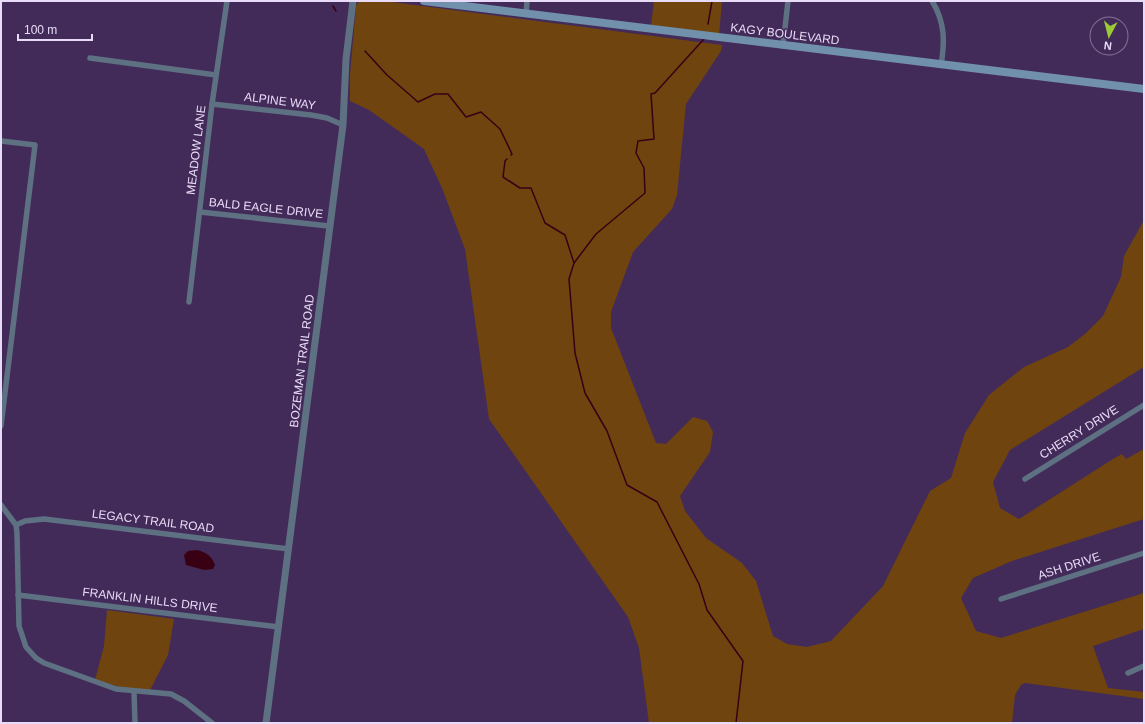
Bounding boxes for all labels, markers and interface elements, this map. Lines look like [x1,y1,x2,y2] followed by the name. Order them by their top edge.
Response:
[18,16,92,42] scale bar
[1089,16,1129,56] north arrow
[730,20,841,48] street label: KAGY BOULEVARD
[24,23,57,37] text: 100 m
[1103,39,1112,52] text: N
[243,90,317,112] street label: ALPINE WAY
[184,104,208,196] street label: MEADOW LANE
[208,195,324,221] street label: BALD EAGLE DRIVE
[287,293,317,428] street label: BOZEMAN TRAIL ROAD
[1037,402,1121,462] street label: CHERRY DRIVE
[91,507,215,535] street label: LEGACY TRAIL ROAD
[1036,549,1102,583] street label: ASH DRIVE
[82,585,218,615] street label: FRANKLIN HILLS DRIVE

